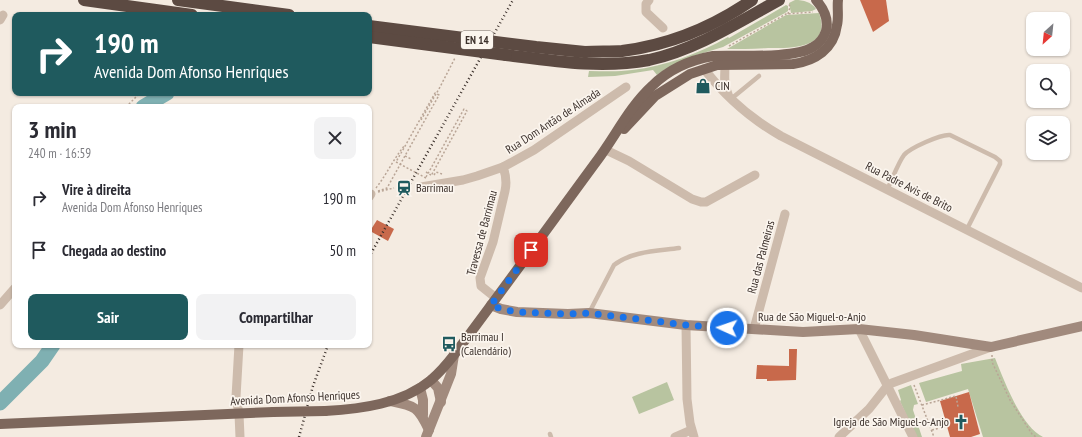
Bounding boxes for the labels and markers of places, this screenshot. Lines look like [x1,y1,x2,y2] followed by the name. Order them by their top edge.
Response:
[694,77,712,95] shop icon: CIN
[715,78,730,93] place label: CIN
[395,179,413,197] station icon: Barrimau
[416,180,453,195] place label: Barrimau
[514,233,548,267] pin
[461,329,511,358] place label: Barrimau I (Calendário)
[440,335,458,353] bus stop icon: Barrimau I (Calendário)
[952,413,970,431] church icon: Igreja de São Miguel-o-Anjo
[833,414,949,429] place label: Igreja de São Miguel-o-Anjo

